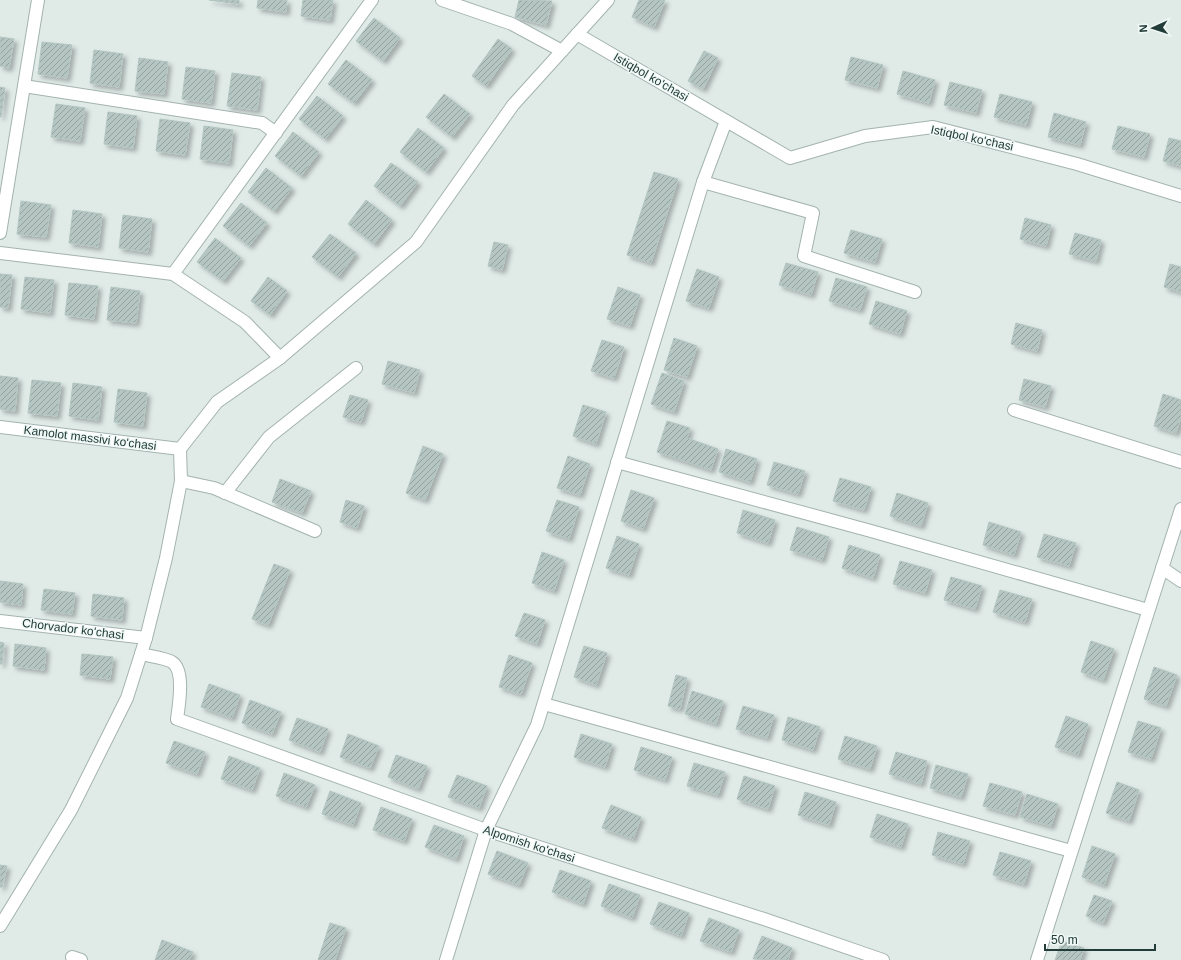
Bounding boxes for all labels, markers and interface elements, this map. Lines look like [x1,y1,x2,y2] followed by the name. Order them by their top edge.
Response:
[1133,8,1173,48] north arrow
[1137,24,1149,33] text: N
[611,50,691,104] street label: Istiqbol ko'chasi
[929,122,1015,154] street label: Istiqbol ko'chasi
[23,423,157,453] street label: Kamolot massivi ko'chasi
[21,616,125,642] street label: Chorvador ko'chasi
[481,823,577,865] street label: Alpomish ko'chasi
[1045,926,1155,952] scale bar
[1051,933,1078,947] text: 50 m

